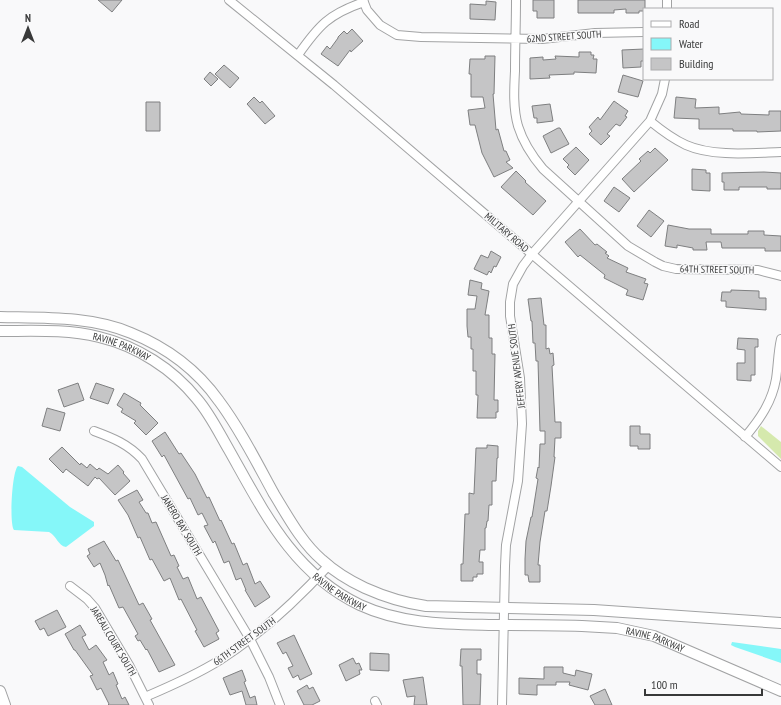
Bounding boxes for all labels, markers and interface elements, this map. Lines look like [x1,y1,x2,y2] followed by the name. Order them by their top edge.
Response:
[8,8,48,48] north arrow
[643,8,773,80] legend
[25,11,31,25] text: N
[679,16,699,31] text: Road
[526,27,602,46] street label: 62ND STREET SOUTH
[679,36,704,51] text: Water
[679,56,714,71] text: Building
[482,210,531,255] street label: MILITARY ROAD
[680,262,754,277] street label: 64TH STREET SOUTH
[505,323,528,410] street label: JEFFERY AVENUE SOUTH
[92,330,153,364] street label: RAVINE PARKWAY
[158,491,205,558] street label: JANERO BAY SOUTH
[310,570,369,614] street label: RAVINE PARKWAY
[87,603,139,678] street label: JAREAU COURT SOUTH
[210,614,278,668] street label: 66TH STREET SOUTH
[625,624,687,656] street label: RAVINE PARKWAY
[645,671,762,697] scale bar
[651,677,678,692] text: 100 m

